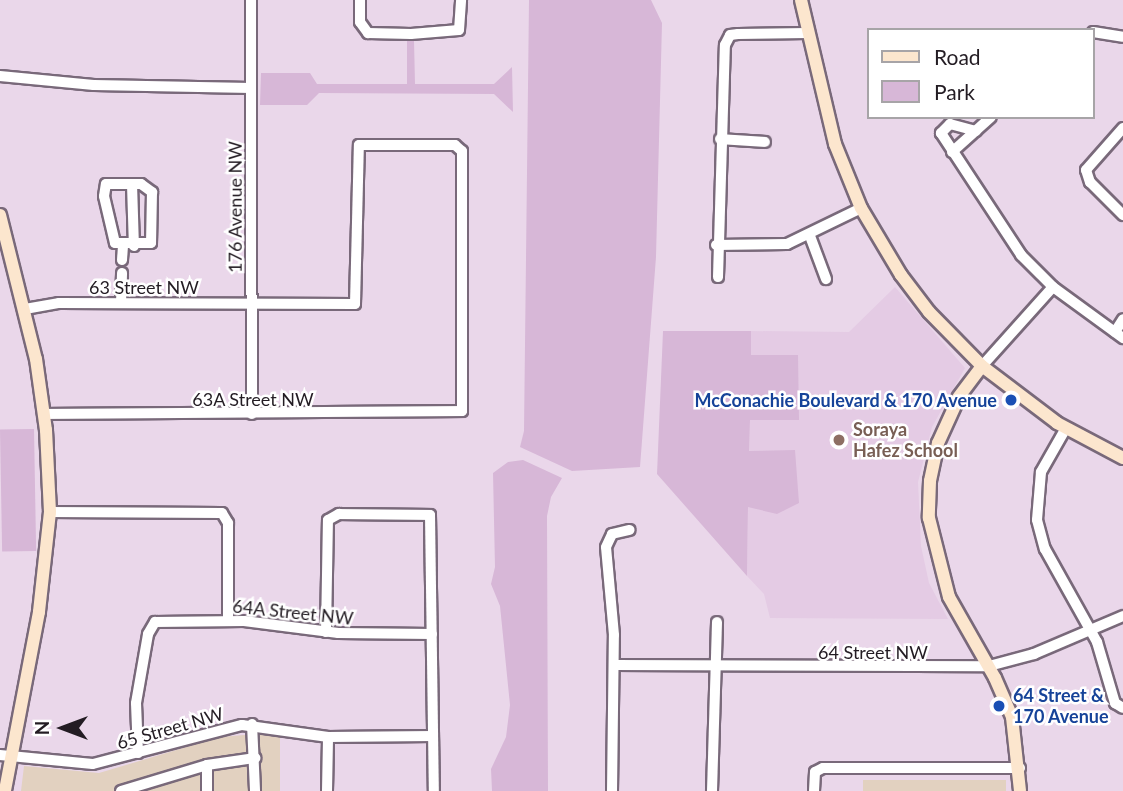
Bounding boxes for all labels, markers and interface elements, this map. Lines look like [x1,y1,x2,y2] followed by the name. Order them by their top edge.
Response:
[867,28,1095,119] legend
[934,44,981,69] text: Road
[934,79,975,104] text: Park
[224,141,246,273] street label: 176 Avenue NW
[89,276,199,298] street label: 63 Street NW
[192,388,314,410] street label: 63A Street NW
[694,389,997,411] place label: McConachie Boulevard & 170 Avenue
[1003,392,1019,408] marker: McConachie Boulevard & 170 Avenue
[853,419,958,462] place label: Soraya Hafez School
[831,432,847,448] marker: Soraya Hafez School
[231,595,355,629] street label: 64A Street NW
[818,641,928,663] street label: 64 Street NW
[1013,685,1109,728] place label: 64 Street & 170 Avenue
[28,693,98,763] north arrow
[991,698,1007,714] marker: 64 Street & 170 Avenue
[114,702,226,754] street label: 65 Street NW
[30,721,53,735] text: N

